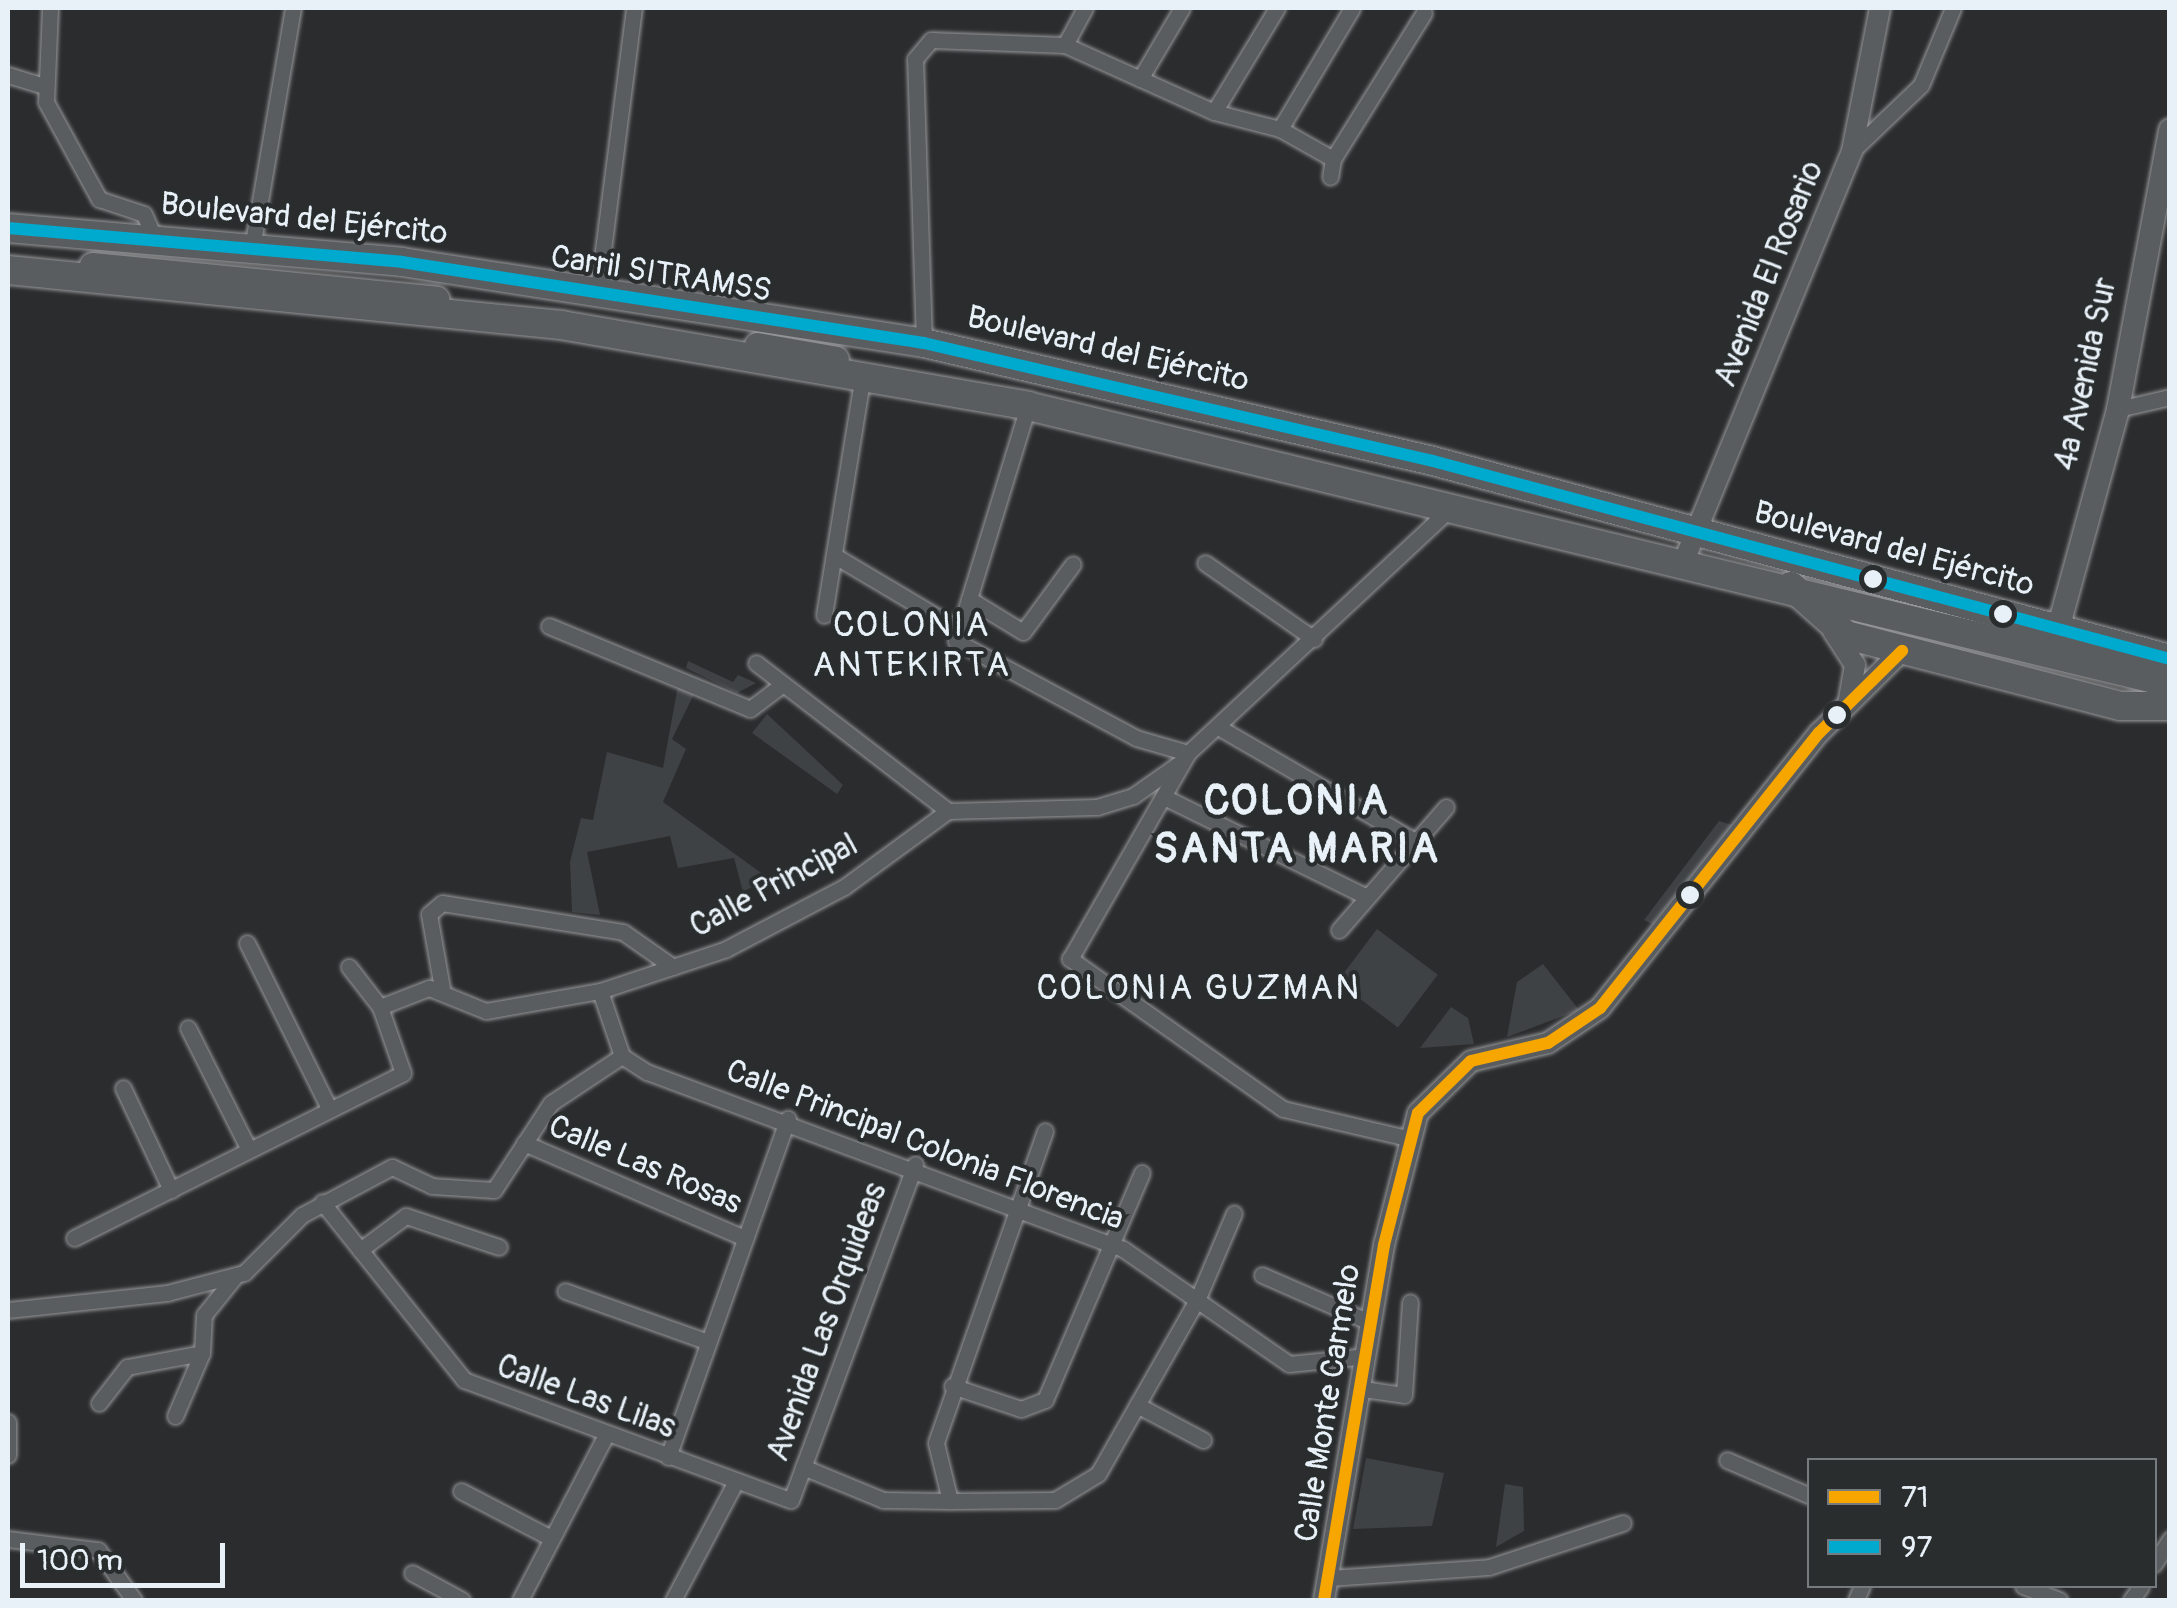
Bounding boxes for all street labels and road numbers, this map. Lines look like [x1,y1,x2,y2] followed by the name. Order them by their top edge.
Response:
[1706,156,1832,392] street label: Avenida El Rosario
[159,185,449,253] street label: Boulevard del Ejército
[548,238,774,310] street label: Carril SITRAMSS
[2047,274,2125,474] street label: 4a Avenida Sur
[963,298,1253,400] street label: Boulevard del Ejército
[1750,493,2038,605] street label: Boulevard del Ejército
[684,826,864,946] street label: Calle Principal
[721,1051,1129,1239] street label: Calle Principal Colonia Florencia
[543,1107,747,1223] street label: Calle Las Rosas
[759,1178,895,1466] street label: Avenida Las Orquideas
[1287,1261,1369,1545] street label: Calle Monte Carmelo
[491,1347,681,1447] street label: Calle Las Lilas

